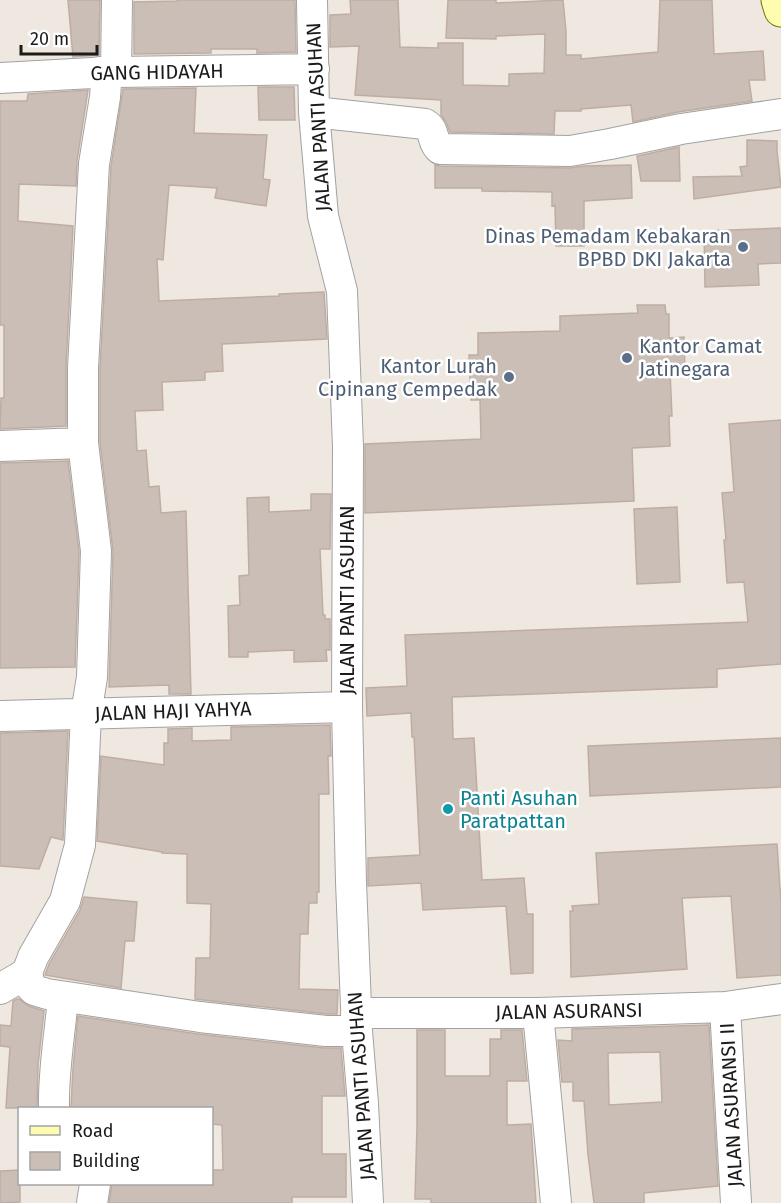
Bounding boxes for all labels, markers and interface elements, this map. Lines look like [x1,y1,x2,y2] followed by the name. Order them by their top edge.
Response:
[21,18,98,56] scale bar
[301,22,335,212] street label: JALAN PANTI ASUHAN
[30,28,69,50] text: 20 m
[90,59,224,85] street label: GANG HIDAYAH
[485,224,731,271] place label: Dinas Pemadam Kebakaran BPBD DKI Jakarta
[736,240,750,254] marker: Dinas Pemadam Kebakaran BPBD DKI Jakarta
[639,334,763,381] place label: Kantor Camat Jatinegara
[620,351,634,365] marker: Kantor Camat Jatinegara
[318,354,498,401] place label: Kantor Lurah Cipinang Cempedak
[502,370,516,384] marker: Kantor Lurah Cipinang Cempedak
[335,505,359,695] street label: JALAN PANTI ASUHAN
[94,696,252,726] street label: JALAN HAJI YAHYA
[460,786,578,833] place label: Panti Asuhan Paratpattan
[441,802,455,816] marker: Panti Asuhan Paratpattan
[342,991,380,1181] street label: JALAN PANTI ASUHAN
[495,998,643,1024] street label: JALAN ASURANSI
[715,1022,747,1188] street label: JALAN ASURANSI II
[18,1107,213,1185] legend
[72,1120,114,1142] text: Road
[72,1150,140,1172] text: Building

